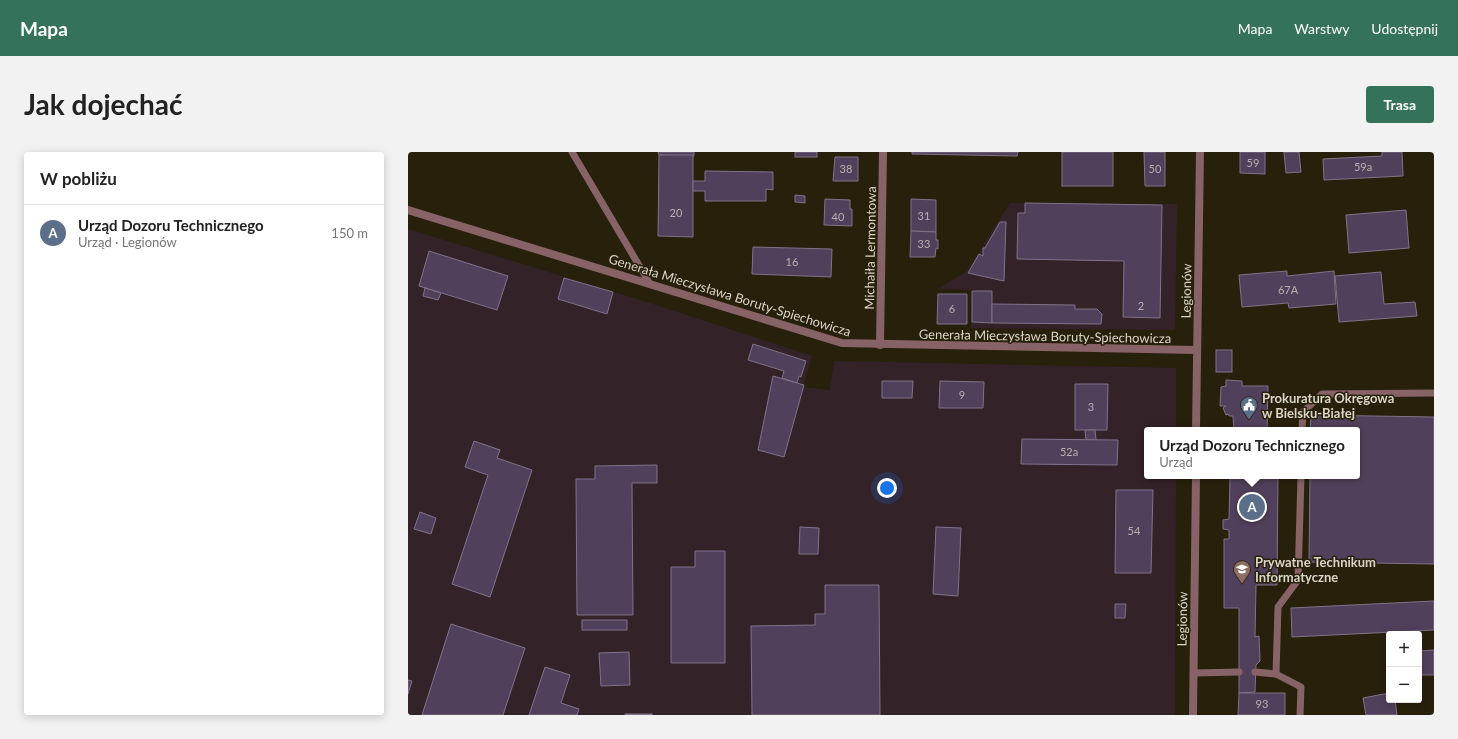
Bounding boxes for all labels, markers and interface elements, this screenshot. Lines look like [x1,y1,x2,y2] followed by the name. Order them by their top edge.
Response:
[20,17,68,40] text: Mapa
[1238,20,1272,37] text: Mapa
[1294,20,1349,37] text: Warstwy
[1371,20,1438,37] text: Udostępnij
[1366,86,1434,123] button: Trasa
[24,87,183,121] text: Jak dojechać
[1247,156,1259,169] house number: 59
[1354,160,1372,173] house number: 59a
[840,162,852,175] house number: 38
[1149,162,1162,175] house number: 50
[40,168,117,189] text: W pobliżu
[861,186,879,310] street label: Michaiła Lermontowa
[670,206,683,219] house number: 20
[918,209,930,222] house number: 31
[832,210,845,223] house number: 40
[78,216,264,234] text: Urząd Dozoru Technicznego
[48,225,58,241] text: A
[331,225,368,241] text: 150 m
[78,234,177,250] text: Urząd · Legionów
[918,237,930,250] house number: 33
[607,250,853,340] street label: Generała Mieczysława Boruty-Spiechowicza
[786,255,798,268] house number: 16
[1178,263,1194,319] street label: Legionów
[1278,283,1299,296] house number: 67A
[1138,299,1144,312] house number: 2
[949,302,955,315] house number: 6
[919,326,1171,346] street label: Generała Mieczysława Boruty-Spiechowicza
[959,388,965,401] house number: 9
[1262,390,1394,421] place label: Prokuratura Okręgowa w Bielsku-Białej
[1239,395,1259,420] public building icon: Prokuratura Okręgowa w Bielsku-Białej
[1088,400,1094,413] house number: 3
[1144,427,1360,479] popup
[1159,436,1345,454] text: Urząd Dozoru Technicznego
[1060,445,1078,458] house number: 52a
[1159,454,1193,470] text: Urząd
[877,478,897,498] your location
[1239,492,1265,522] pin: A
[1128,524,1141,537] house number: 54
[1255,554,1376,585] place label: Prywatne Technikum Informatyczne
[1232,559,1252,584] school or university icon: Prywatne Technikum Informatyczne
[1174,591,1190,647] street label: Legionów
[1386,631,1422,703] map controls
[1386,631,1422,667] button: +
[1386,667,1422,703] button: −
[1256,697,1268,710] house number: 93

